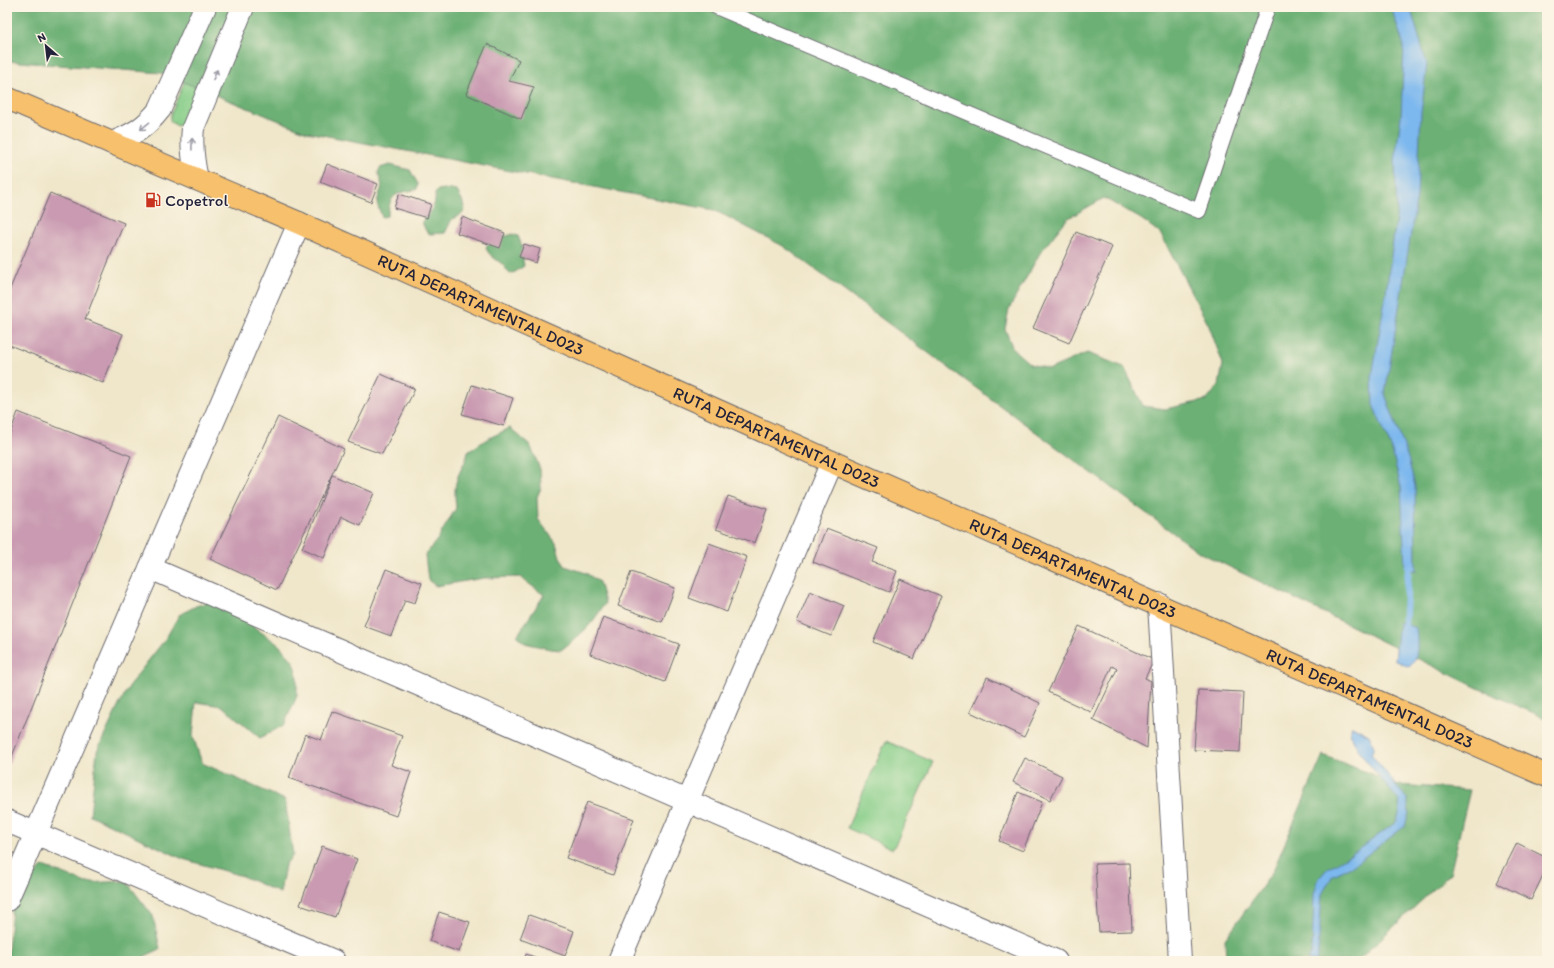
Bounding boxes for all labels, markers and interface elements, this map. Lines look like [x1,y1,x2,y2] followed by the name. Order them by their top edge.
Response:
[26,26,66,66] north arrow
[35,30,48,45] text: N
[211,69,219,81] one-way arrow
[139,121,150,130] one-way arrow
[188,138,196,151] one-way arrow
[165,190,228,210] place label: Copetrol
[144,191,162,209] fuel station icon: Copetrol
[375,250,587,360] street label: RUTA DEPARTAMENTAL D023
[670,382,883,492] street label: RUTA DEPARTAMENTAL D023
[966,514,1180,622] street label: RUTA DEPARTAMENTAL D023
[1263,644,1476,752] street label: RUTA DEPARTAMENTAL D023

